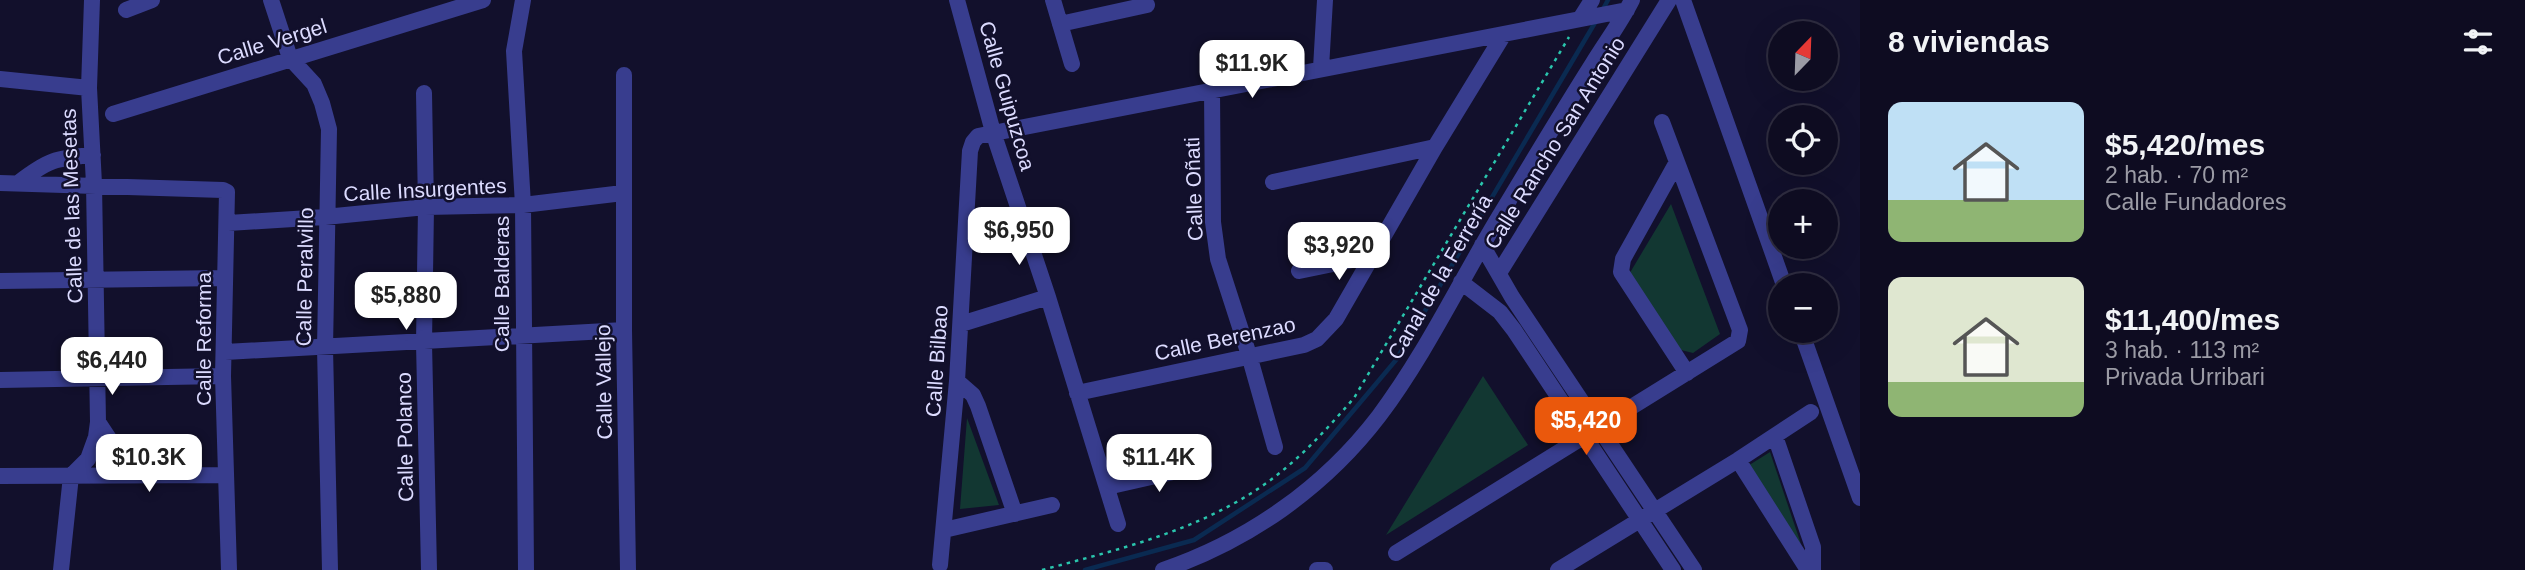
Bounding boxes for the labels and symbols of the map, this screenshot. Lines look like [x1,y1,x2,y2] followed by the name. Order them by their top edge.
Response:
[214,14,329,69] street label: Calle Vergel
[975,19,1040,173] street label: Calle Guipuzcoa
[1768,21,1838,91] north arrow
[1480,33,1629,253] street label: Calle Rancho San Antonio
[1195,41,1309,100] pin: $11.9K
[57,108,86,304] street label: Calle de las Mesetas
[1180,137,1207,241] street label: Calle Oñati
[343,174,507,205] street label: Calle Insurgentes
[1383,190,1496,363] street label: Canal de la Ferrería
[292,207,317,347] street label: Calle Peralvillo
[962,208,1076,267] pin: $6,950
[490,216,513,352] street label: Calle Balderas
[1282,222,1396,282] pin: $3,920
[192,272,215,406] street label: Calle Reforma
[349,272,463,332] pin: $5,880
[921,304,952,418] street label: Calle Bilbao
[1152,312,1298,365] street label: Calle Berenzao
[591,324,616,440] street label: Calle Vallejo
[55,338,169,397] pin: $6,440
[392,372,417,502] street label: Calle Polanco
[1529,398,1643,457] pin: $5,420
[92,434,206,494] pin: $10.3K
[1102,434,1216,494] pin: $11.4K

